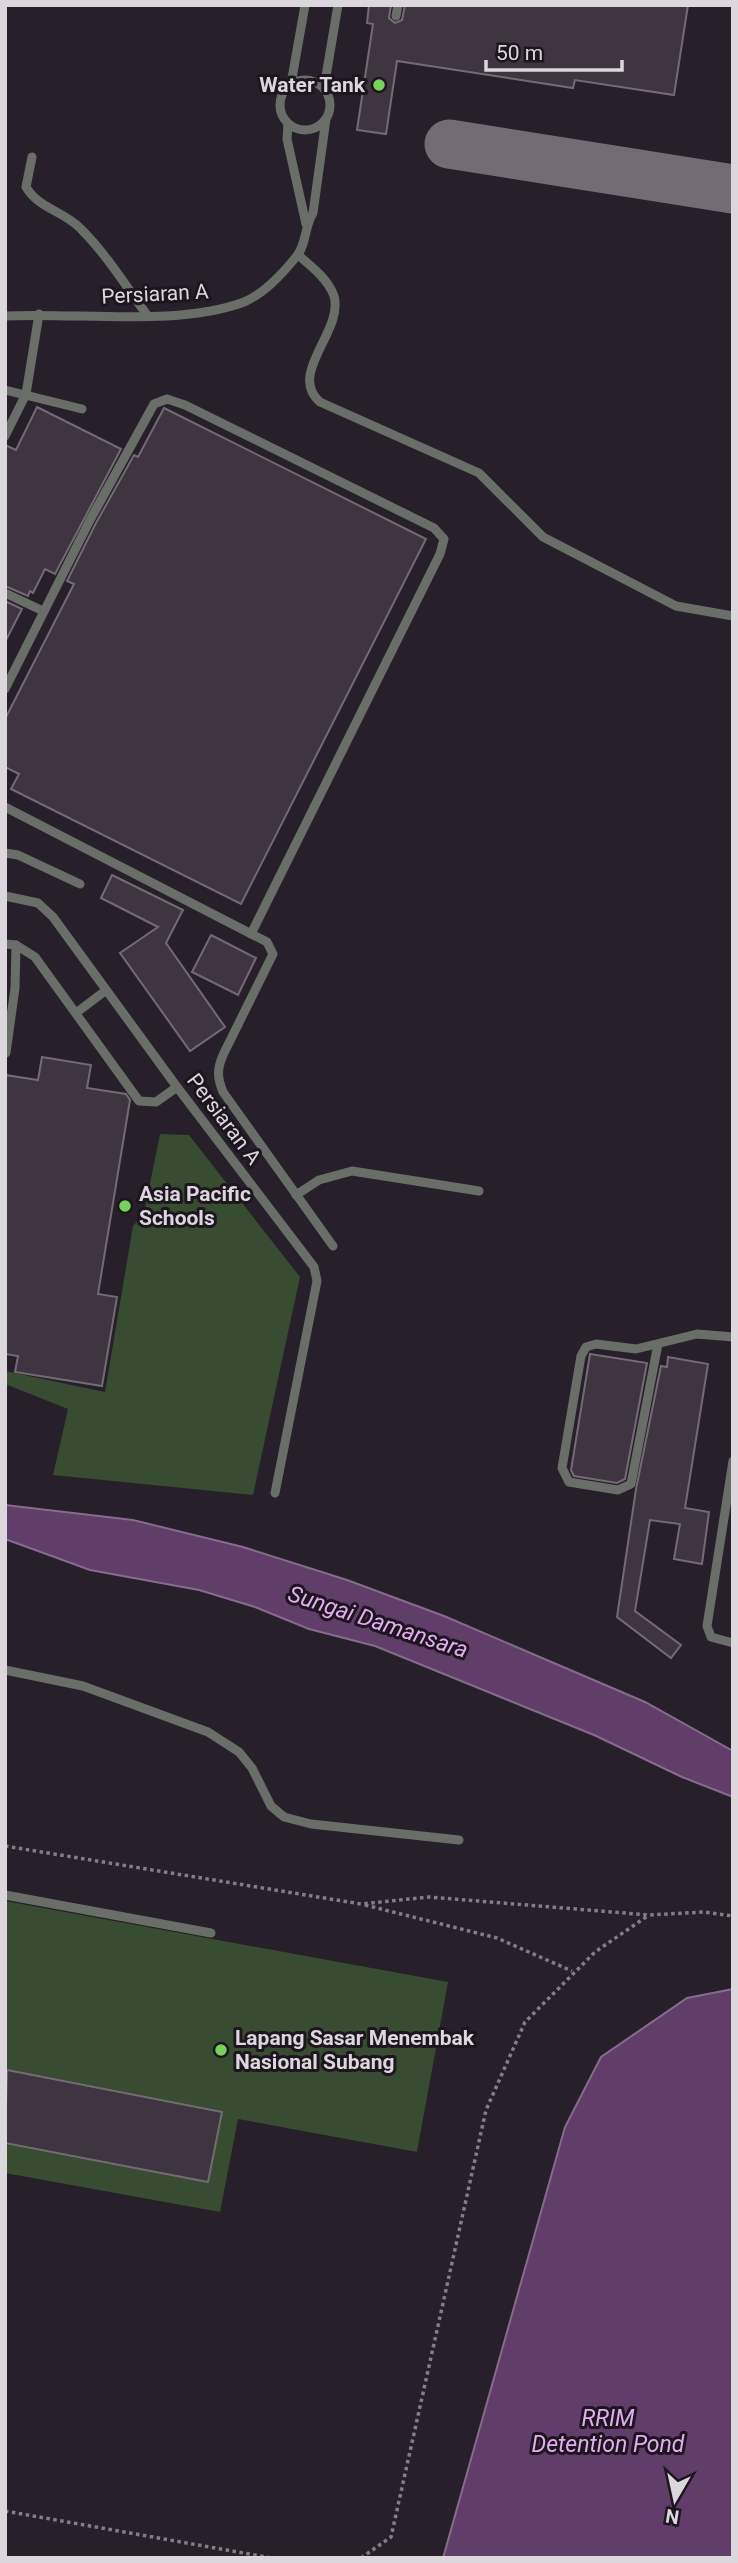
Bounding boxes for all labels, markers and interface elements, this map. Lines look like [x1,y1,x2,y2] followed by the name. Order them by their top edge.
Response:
[486,28,622,72] scale bar
[496,41,543,65] text: 50 m
[259,73,366,97] place label: Water Tank
[371,77,387,93] marker: Water Tank
[101,279,210,309] street label: Persiaran A
[182,1069,266,1169] street label: Persiaran A
[139,1182,251,1230] place label: Asia Pacific Schools
[117,1198,133,1214] marker: Asia Pacific Schools
[285,1580,471,1664] water label: Sungai Damansara
[235,2026,475,2074] place label: Lapang Sasar Menembak Nasional Subang
[213,2042,229,2058] marker: Lapang Sasar Menembak Nasional Subang
[532,2405,685,2458] water label: RRIM Detention Pond
[640,2465,710,2535] north arrow
[664,2504,681,2529] text: N

